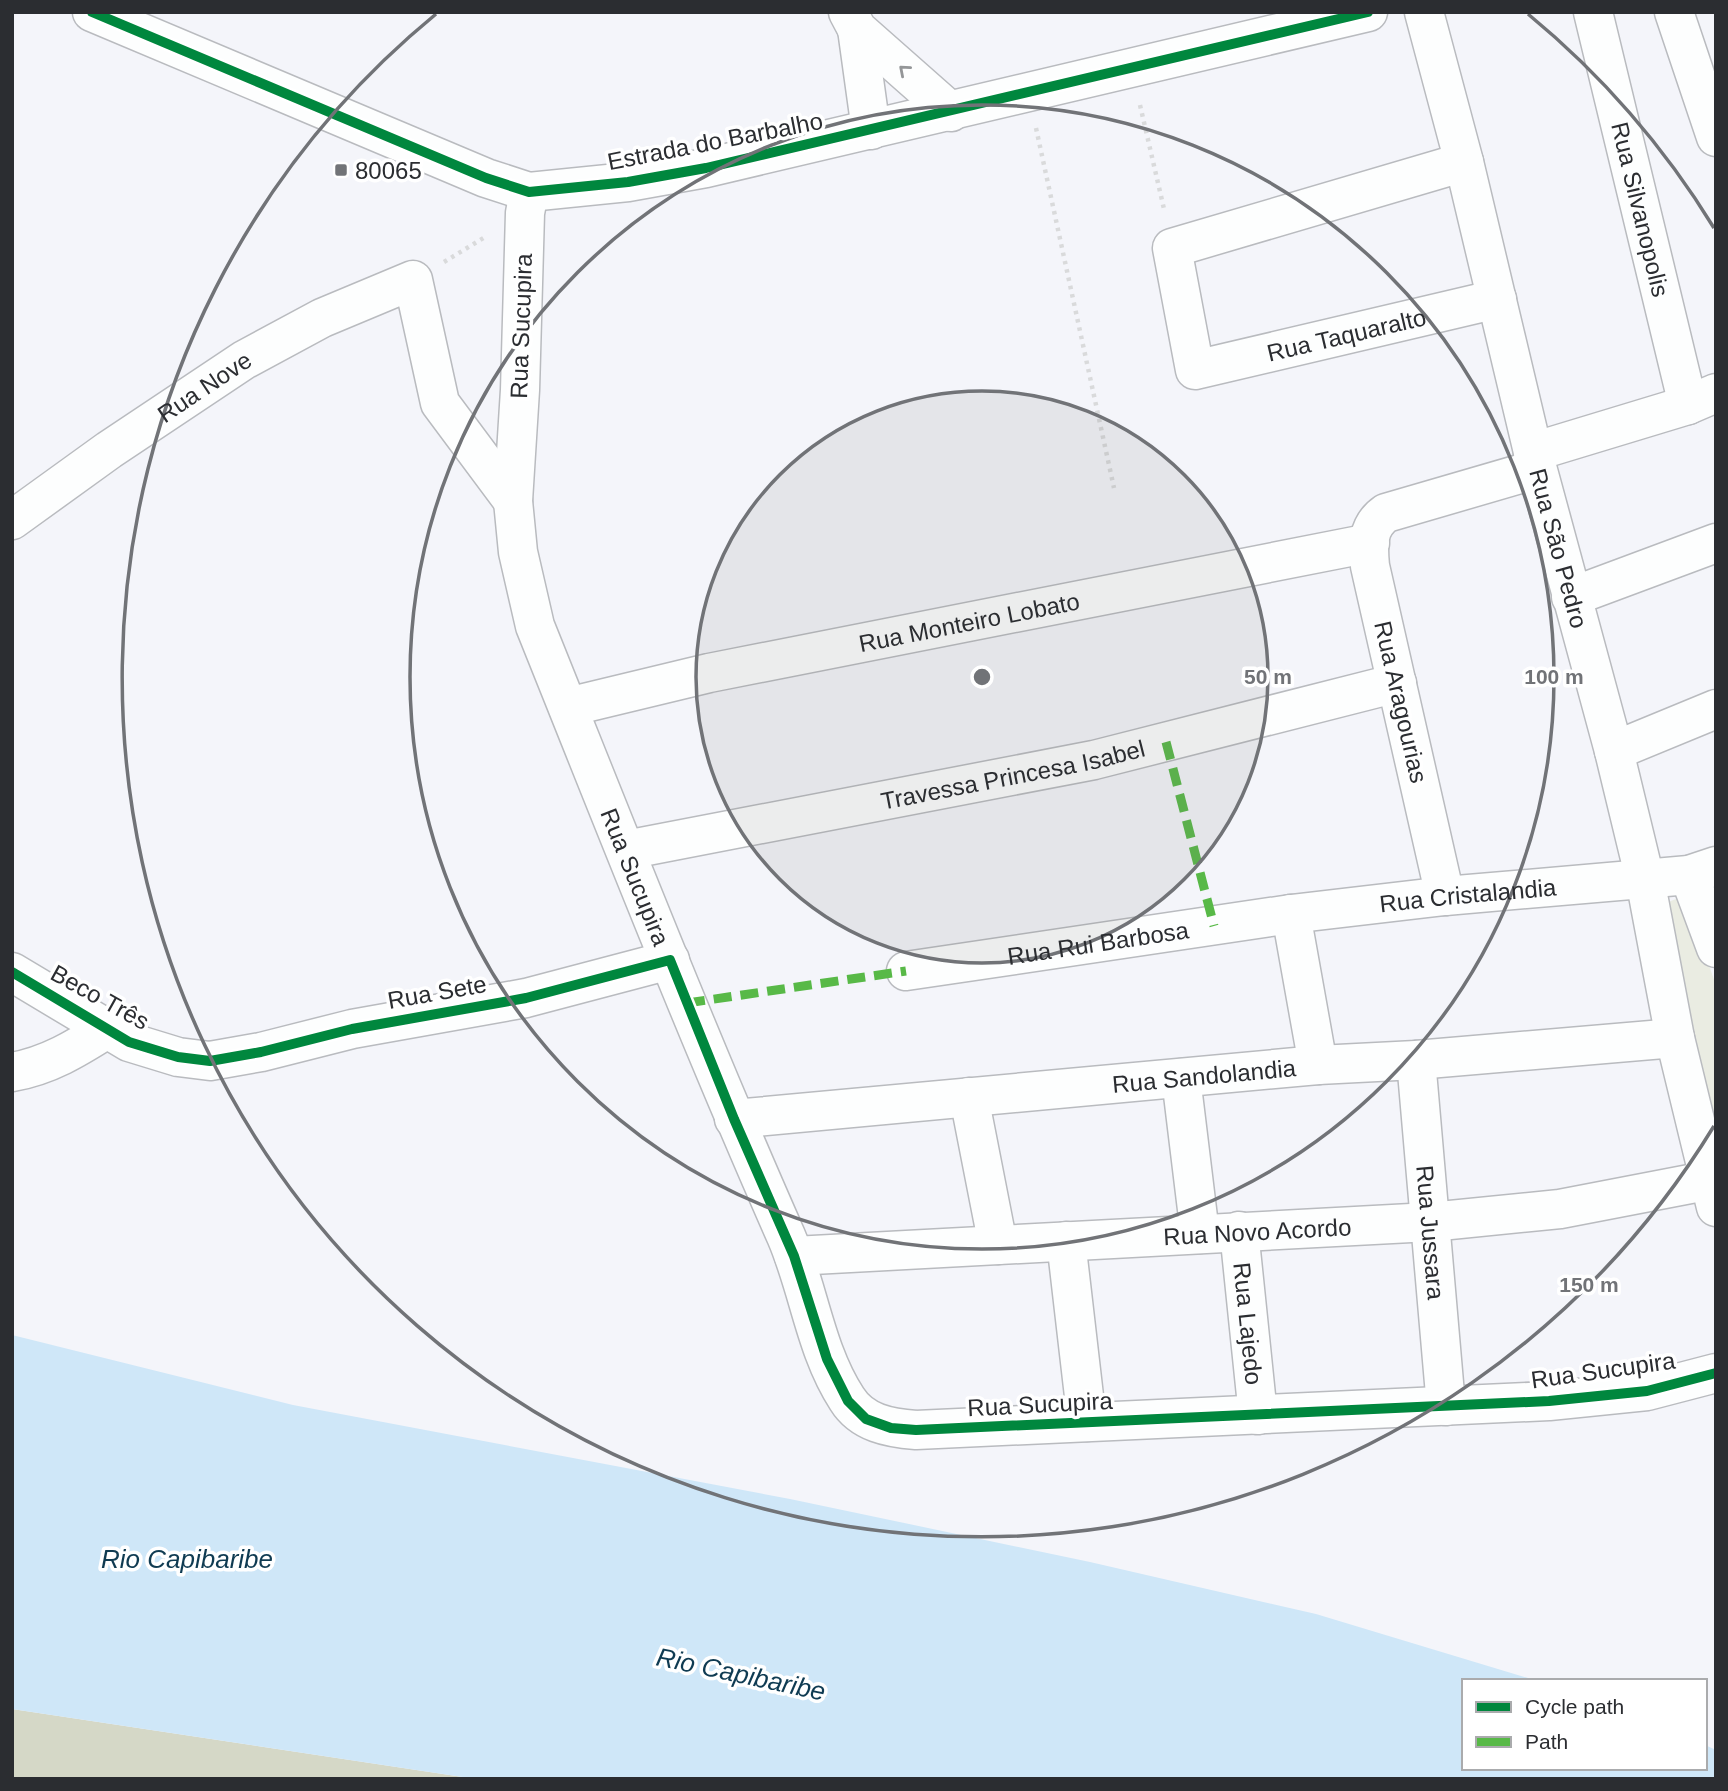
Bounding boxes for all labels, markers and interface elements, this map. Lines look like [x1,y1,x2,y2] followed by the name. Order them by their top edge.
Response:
[899,66,912,78] one-way arrow
[605,107,825,175] street label: Estrada do Barbalho
[1607,119,1675,299] street label: Rua Silvanopolis
[355,157,422,184] place label: 80065
[333,162,349,178] marker: 80065
[505,252,537,399] street label: Rua Sucupira
[1264,303,1428,366] street label: Rua Taquaralto
[152,346,256,427] street label: Rua Nove
[1525,465,1594,631] street label: Rua São Pedro
[856,587,1082,657] street label: Rua Monteiro Lobato
[1369,618,1433,786] street label: Rua Aragourias
[970,665,994,689] centre of rings
[1244,665,1292,688] text: 50 m
[1524,665,1584,688] text: 100 m
[878,734,1148,814] street label: Travessa Princesa Isabel
[596,804,676,950] street label: Rua Sucupira
[1378,873,1558,917] street label: Rua Cristalandia
[1005,916,1191,969] street label: Rua Rui Barbosa
[46,959,154,1035] street label: Beco Três
[385,970,489,1014] street label: Rua Sete
[1111,1054,1298,1097] street label: Rua Sandolandia
[1412,1164,1450,1301] street label: Rua Jussara
[1163,1213,1352,1250] street label: Rua Novo Acordo
[1229,1261,1268,1386] street label: Rua Lajedo
[1559,1273,1619,1296] text: 150 m
[1529,1346,1678,1393] street label: Rua Sucupira
[967,1387,1114,1421] street label: Rua Sucupira
[101,1544,273,1574] water label: Rio Capibaribe
[654,1641,828,1707] water label: Rio Capibaribe
[1462,1679,1707,1770] legend
[1525,1695,1624,1718] text: Cycle path
[1525,1730,1568,1753] text: Path

